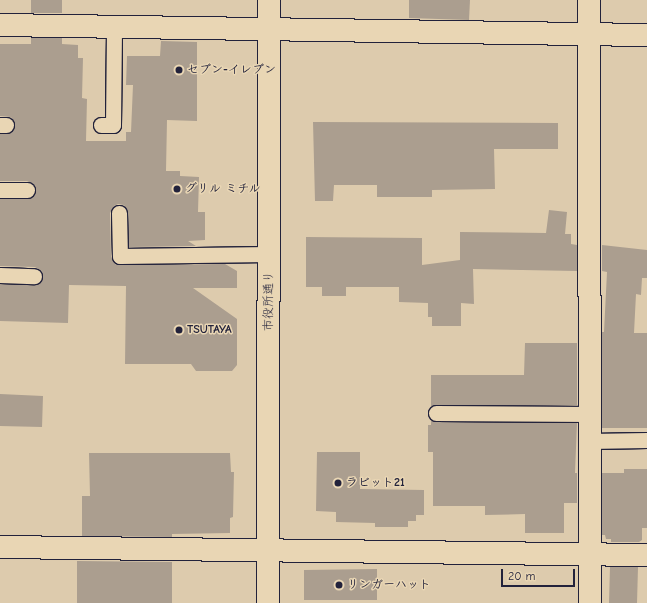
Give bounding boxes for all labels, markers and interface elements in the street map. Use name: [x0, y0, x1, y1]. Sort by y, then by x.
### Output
place label: セブン-イレブン: [187, 63, 276, 77]
marker: セブン-イレブン: [174, 65, 184, 75]
place label: グリル ミチル: [185, 182, 261, 196]
marker: グリル ミチル: [172, 184, 182, 194]
street label: 市役所通り: [262, 271, 276, 331]
place label: TSUTAYA: [187, 323, 232, 337]
marker: TSUTAYA: [174, 325, 184, 335]
place label: ラビット21: [346, 476, 405, 490]
marker: ラビット21: [333, 478, 343, 488]
scale bar: [503, 561, 577, 587]
text: 20 m: [508, 569, 536, 583]
place label: リンガーハット: [347, 578, 431, 592]
marker: リンガーハット: [334, 580, 344, 590]

